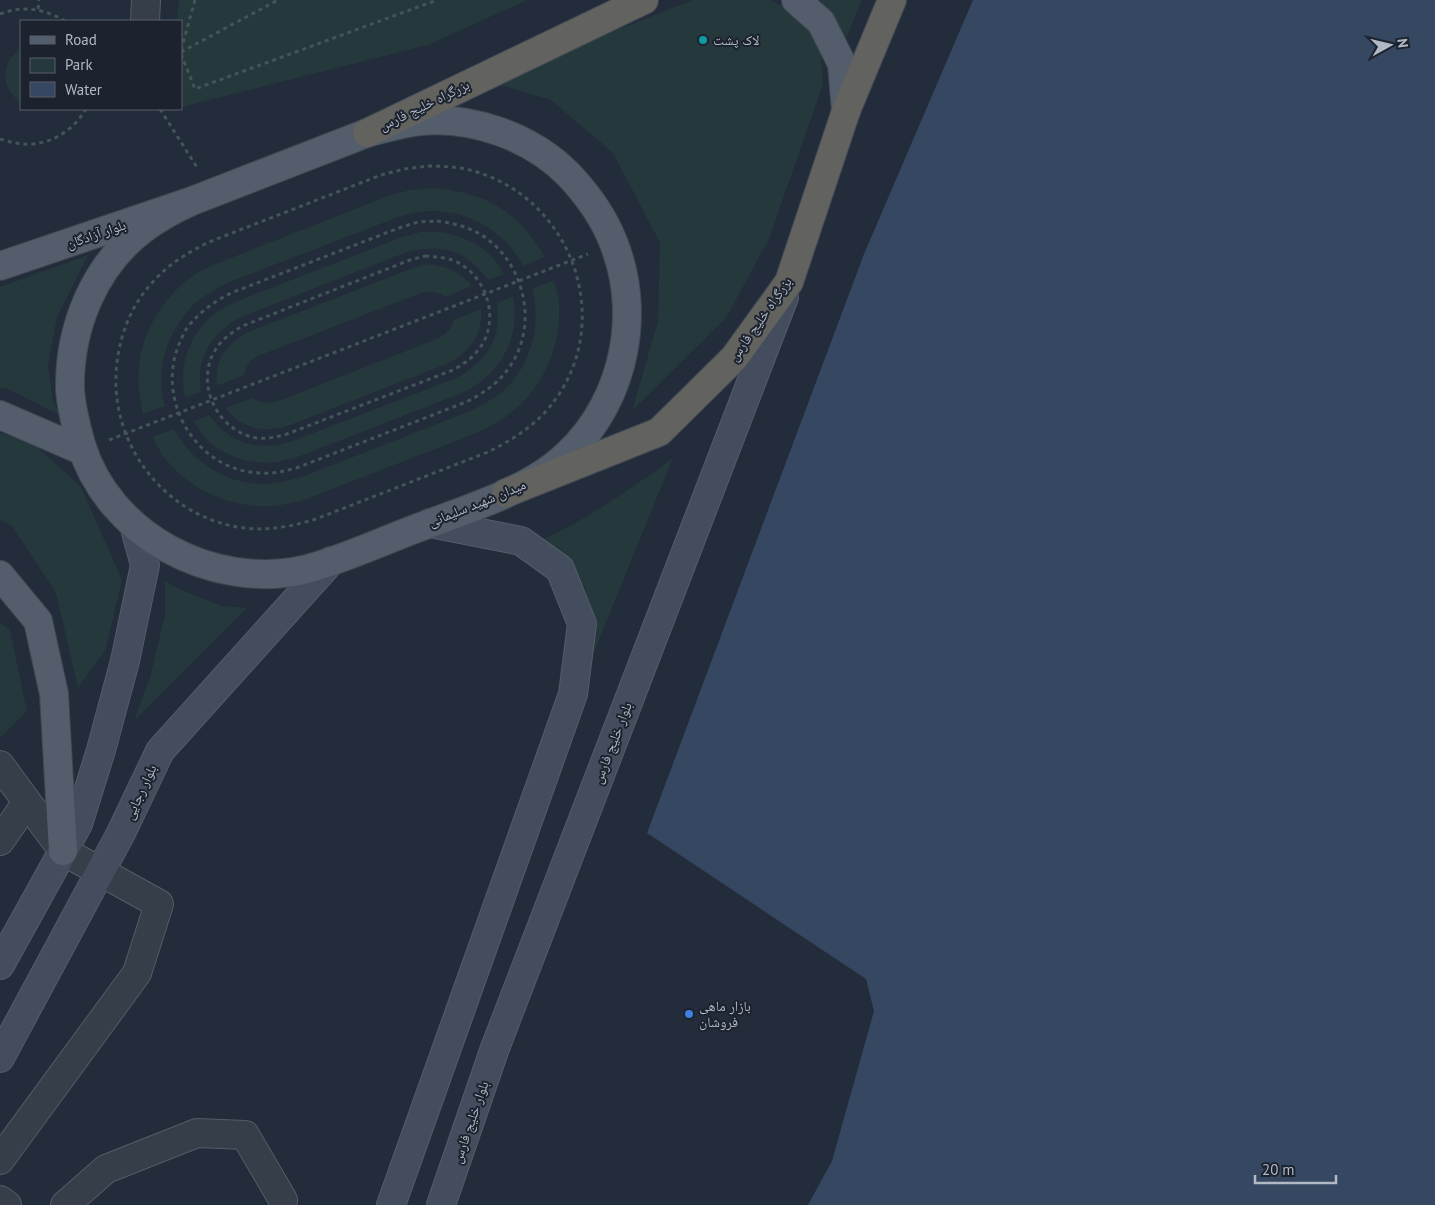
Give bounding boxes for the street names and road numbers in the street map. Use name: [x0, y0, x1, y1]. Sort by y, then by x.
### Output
street label: بزرگراه خلیج فارس: [376, 75, 473, 136]
street label: بلوار آزادگان: [64, 215, 128, 253]
street label: بزرگراه خلیج فارس: [724, 273, 797, 365]
street label: میدان شهید سلیمانی: [426, 475, 528, 531]
street label: بلوار خلیج فارس: [588, 700, 637, 787]
street label: بلوار رجایی: [119, 762, 161, 822]
street label: بلوار خلیج فارس: [448, 1078, 493, 1166]

